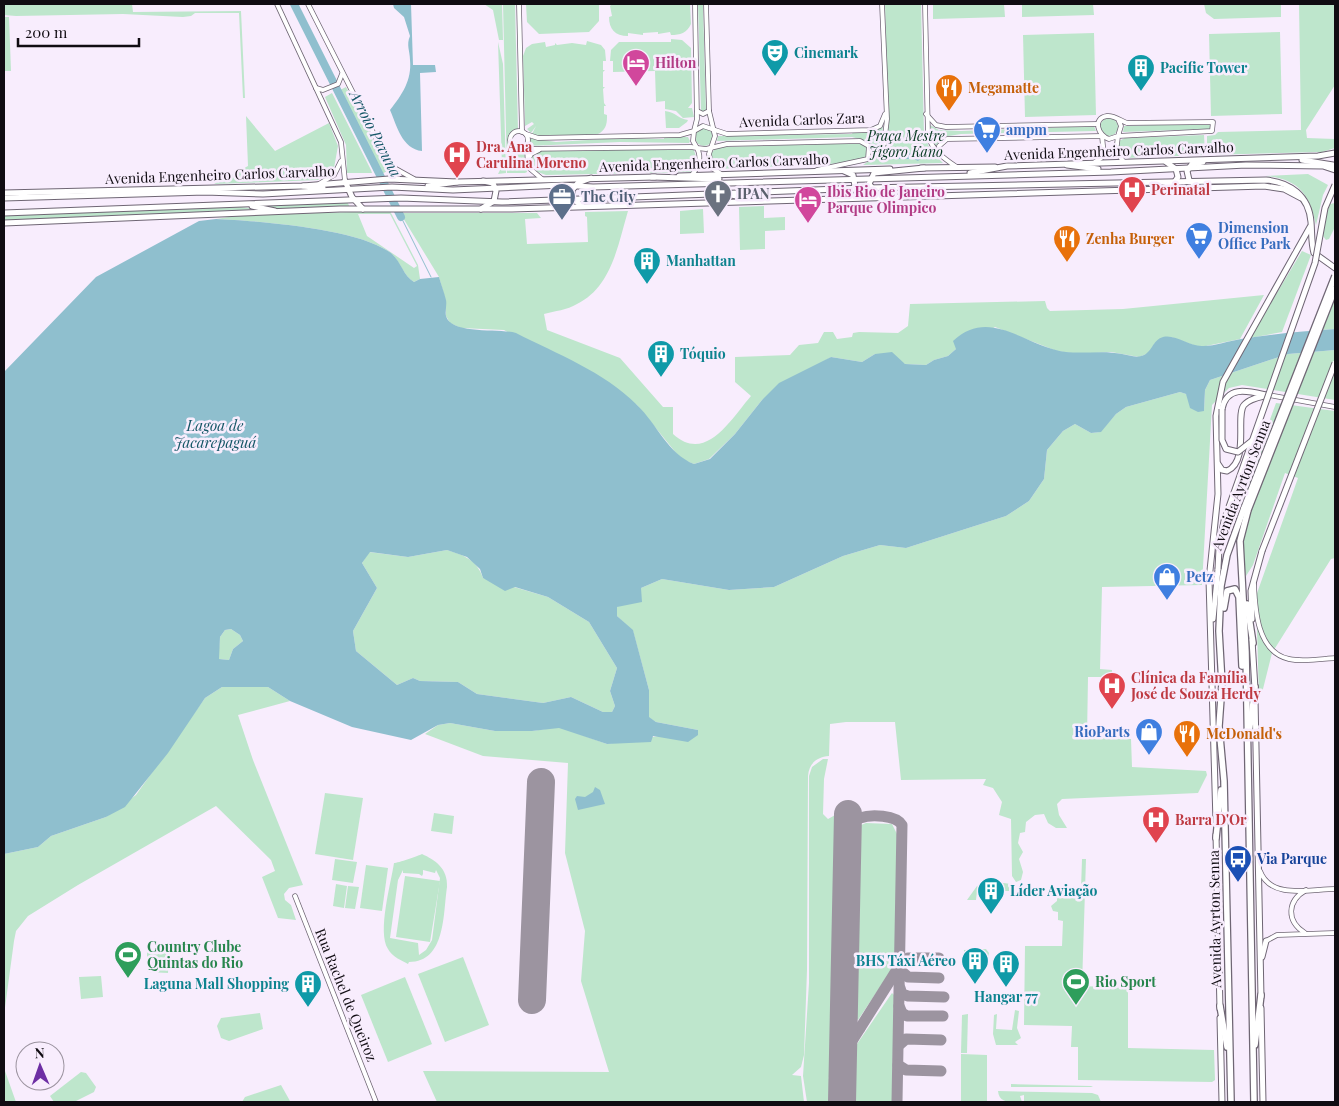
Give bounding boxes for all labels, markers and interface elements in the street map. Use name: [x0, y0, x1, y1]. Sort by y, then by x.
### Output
scale bar: [18, 15, 139, 47]
text: 200 m: [25, 22, 68, 42]
theatre icon: Cinemark: [760, 38, 790, 77]
place label: Cinemark: [794, 43, 859, 62]
hotel icon: Hilton: [621, 48, 651, 87]
place label: Hilton: [655, 53, 697, 72]
building icon: Pacific Tower: [1126, 53, 1156, 92]
place label: Pacific Tower: [1160, 58, 1248, 77]
restaurant icon: Megamatte: [934, 73, 964, 112]
place label: Megamatte: [968, 78, 1039, 97]
water label: Arroio Pavuna: [345, 85, 406, 180]
street label: Avenida Carlos Zara: [738, 108, 865, 131]
supermarket icon: ampm: [972, 115, 1002, 154]
place label: ampm: [1006, 120, 1047, 139]
park label: Praça Mestre Jigoro Kano: [866, 126, 945, 161]
place label: Dra. Ana Carulina Moreno: [476, 137, 586, 172]
street label: Avenida Engenheiro Carlos Carvalho: [1003, 137, 1234, 164]
hospital icon: Dra. Ana Carulina Moreno: [442, 140, 472, 179]
street label: Avenida Engenheiro Carlos Carvalho: [598, 149, 829, 176]
street label: Avenida Engenheiro Carlos Carvalho: [104, 161, 335, 188]
hospital icon: Perinatal: [1117, 175, 1147, 214]
church icon: IPAN: [703, 179, 733, 218]
place label: Perinatal: [1151, 180, 1211, 199]
office icon: The City: [547, 182, 577, 221]
place label: Ibis Rio de Janeiro Parque Olimpico: [827, 182, 945, 217]
place label: IPAN: [737, 184, 770, 203]
hotel icon: Ibis Rio de Janeiro Parque Olimpico: [793, 185, 823, 224]
place label: The City: [581, 187, 636, 206]
place label: Dimension Office Park: [1218, 218, 1291, 253]
supermarket icon: Dimension Office Park: [1184, 221, 1214, 260]
restaurant icon: Zenha Burger: [1052, 224, 1082, 263]
place label: Zenha Burger: [1086, 229, 1175, 248]
building icon: Manhattan: [632, 246, 662, 285]
place label: Manhattan: [666, 251, 736, 270]
building icon: Tóquio: [646, 339, 676, 378]
place label: Tóquio: [680, 344, 726, 363]
water label: Lagoa de Jacarepaguá: [174, 415, 256, 452]
street label: Avenida Ayrton Senna: [1207, 417, 1274, 554]
shop icon: Petz: [1152, 562, 1182, 601]
place label: Petz: [1186, 567, 1214, 586]
place label: Clínica da Família José de Souza Herdy: [1130, 668, 1261, 703]
hospital icon: Clínica da Família José de Souza Herdy: [1097, 671, 1127, 710]
shop icon: RioParts: [1134, 717, 1164, 756]
restaurant icon: McDonald's: [1172, 719, 1202, 758]
place label: RioParts: [1074, 722, 1130, 741]
place label: McDonald's: [1206, 724, 1282, 743]
hospital icon: Barra D'Or: [1141, 805, 1171, 844]
place label: Barra D'Or: [1175, 810, 1247, 829]
bus stop icon: Via Parque: [1223, 844, 1253, 883]
place label: Via Parque: [1256, 849, 1327, 868]
street label: Avenida Ayrton Senna: [1204, 850, 1225, 989]
building icon: Líder Aviação: [976, 876, 1006, 915]
place label: Líder Aviação: [1010, 881, 1098, 900]
street label: Rua Rachel de Queiroz: [311, 925, 382, 1064]
place label: Country Clube Quintas do Rio: [147, 937, 243, 972]
sports icon: Country Clube Quintas do Rio: [113, 940, 143, 979]
building icon: BHS Táxi Aéreo: [960, 946, 990, 985]
building icon: Hangar 77: [991, 949, 1021, 988]
place label: BHS Táxi Aéreo: [856, 951, 956, 970]
sports icon: Rio Sport: [1061, 967, 1091, 1006]
building icon: Laguna Mall Shopping: [293, 969, 323, 1008]
place label: Rio Sport: [1095, 972, 1156, 991]
place label: Laguna Mall Shopping: [144, 974, 289, 993]
place label: Hangar 77: [974, 987, 1039, 1006]
north arrow: [15, 1041, 65, 1091]
text: N: [34, 1043, 45, 1062]

